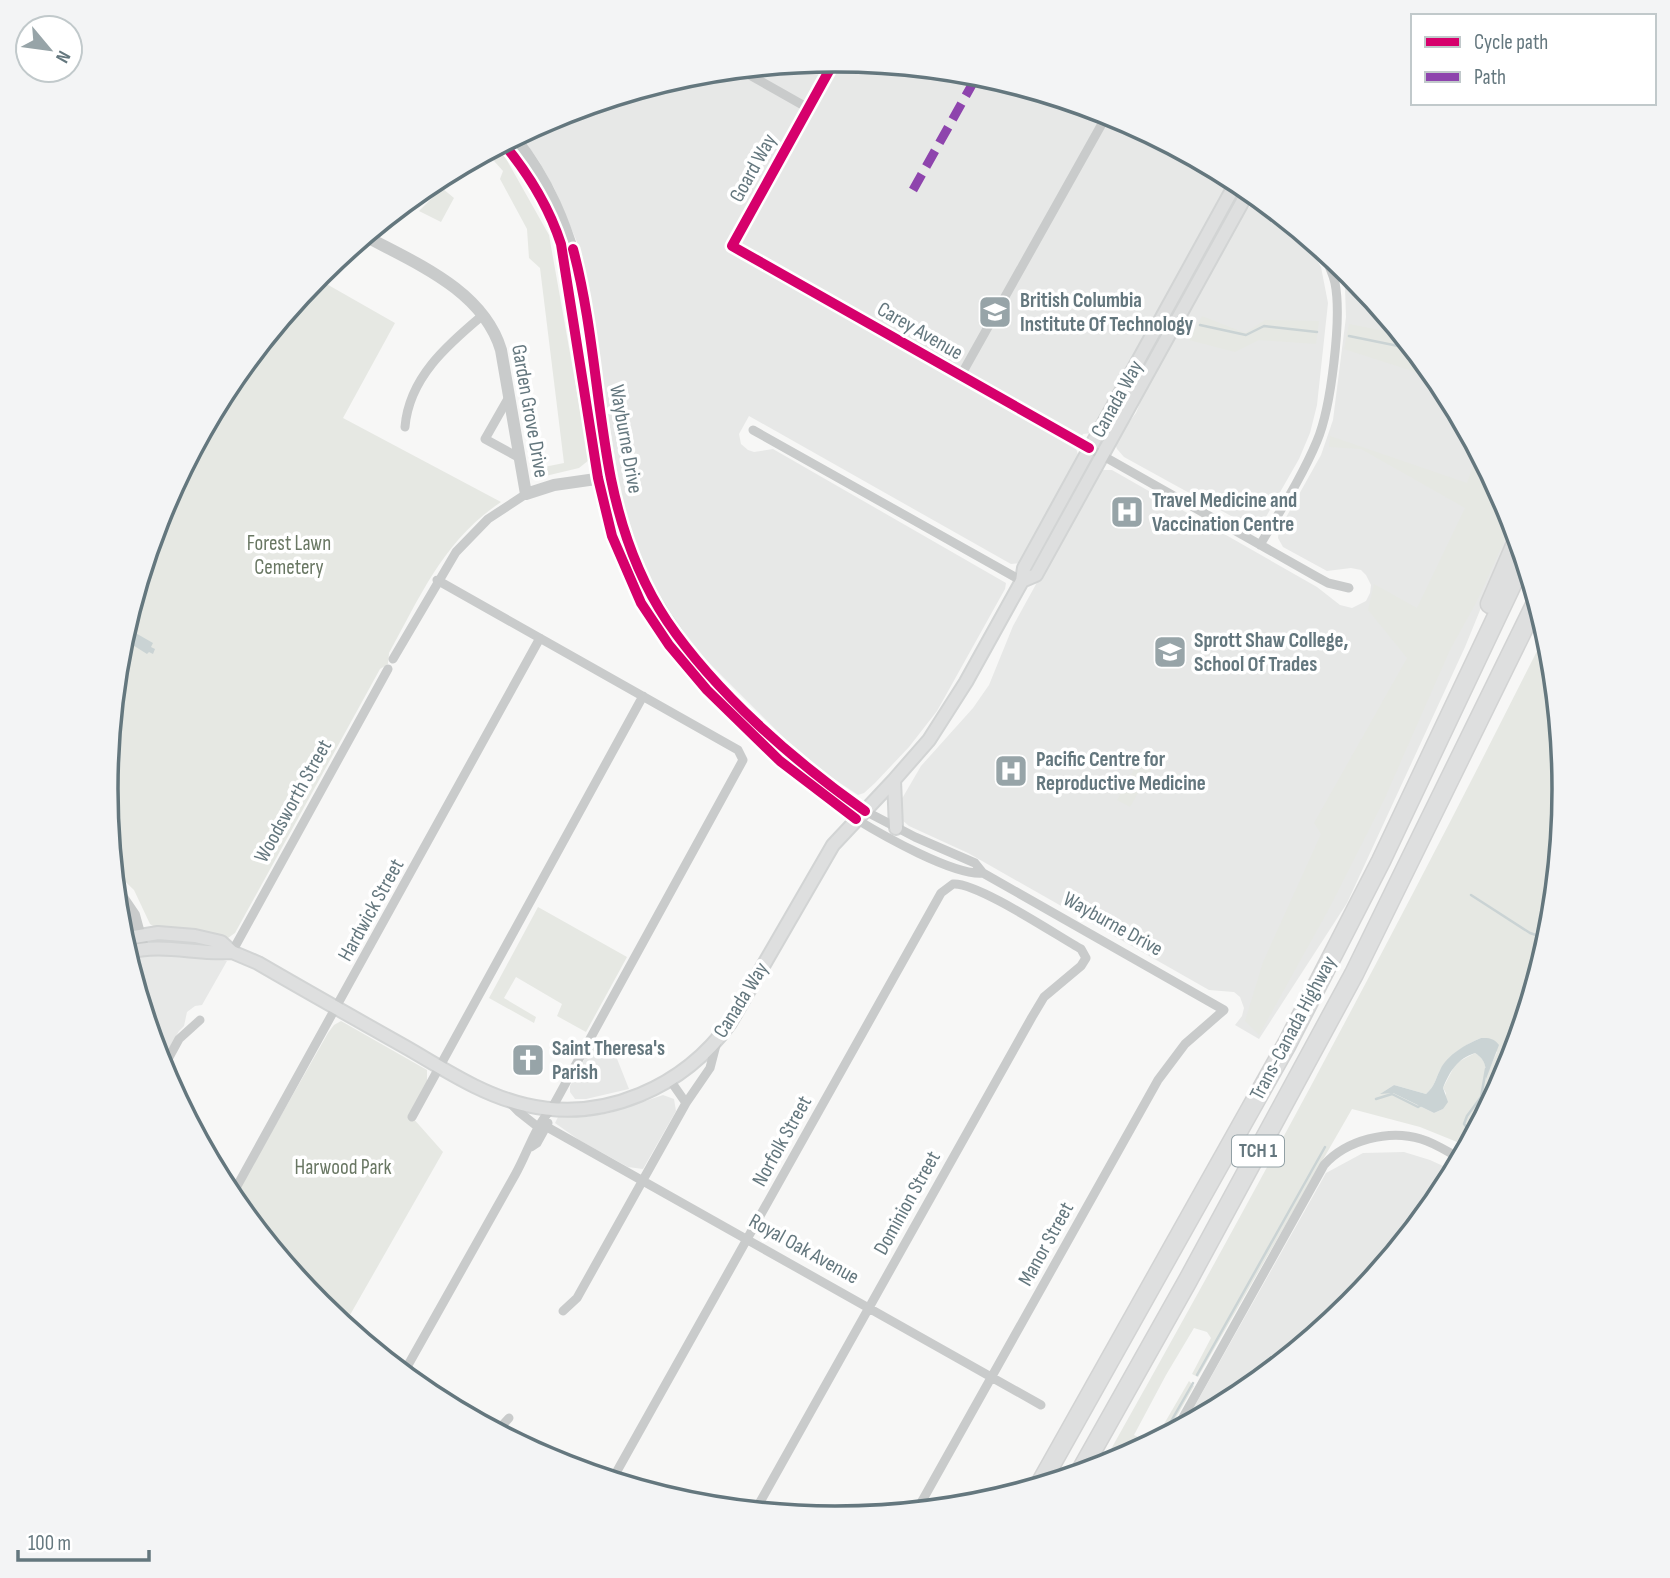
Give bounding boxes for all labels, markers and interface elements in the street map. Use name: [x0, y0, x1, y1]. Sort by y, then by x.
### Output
north arrow: [14, 14, 84, 84]
legend: [1411, 14, 1656, 105]
text: Cycle path: [1474, 30, 1548, 55]
text: N: [50, 46, 75, 67]
text: Path: [1474, 65, 1506, 90]
street label: Goard Way: [724, 129, 782, 207]
place label: British Columbia Institute Of Technology: [1020, 288, 1194, 337]
school or university icon: British Columbia Institute Of Technology: [976, 293, 1014, 331]
street label: Carey Avenue: [873, 296, 967, 366]
street label: Garden Grove Drive: [506, 342, 554, 480]
street label: Canada Way: [1086, 356, 1148, 442]
street label: Wayburne Drive: [604, 383, 648, 495]
place label: Travel Medicine and Vaccination Centre: [1152, 488, 1297, 537]
hospital icon: Travel Medicine and Vaccination Centre: [1108, 493, 1146, 531]
park label: Forest Lawn Cemetery: [247, 531, 331, 580]
place label: Sprott Shaw College, School Of Trades: [1194, 628, 1348, 677]
school or university icon: Sprott Shaw College, School Of Trades: [1151, 633, 1189, 671]
street label: Woodsworth Street: [249, 735, 337, 867]
place label: Pacific Centre for Reproductive Medicine: [1036, 747, 1206, 796]
hospital icon: Pacific Centre for Reproductive Medicine: [992, 752, 1030, 790]
street label: Hardwick Street: [333, 855, 409, 965]
street label: Wayburne Drive: [1059, 886, 1167, 962]
street label: Trans-Canada Highway: [1244, 952, 1342, 1104]
street label: Canada Way: [708, 958, 774, 1042]
place label: Saint Theresa's Parish: [552, 1036, 665, 1085]
church icon: Saint Theresa's Parish: [509, 1041, 547, 1079]
street label: Norfolk Street: [747, 1091, 817, 1191]
road number: TCH 1: [1232, 1135, 1284, 1166]
street label: Dominion Street: [868, 1147, 946, 1259]
park label: Harwood Park: [294, 1155, 392, 1180]
street label: Manor Street: [1013, 1198, 1079, 1290]
street label: Royal Oak Avenue: [745, 1208, 863, 1290]
scale bar: [18, 1518, 149, 1562]
text: 100 m: [28, 1531, 71, 1556]

